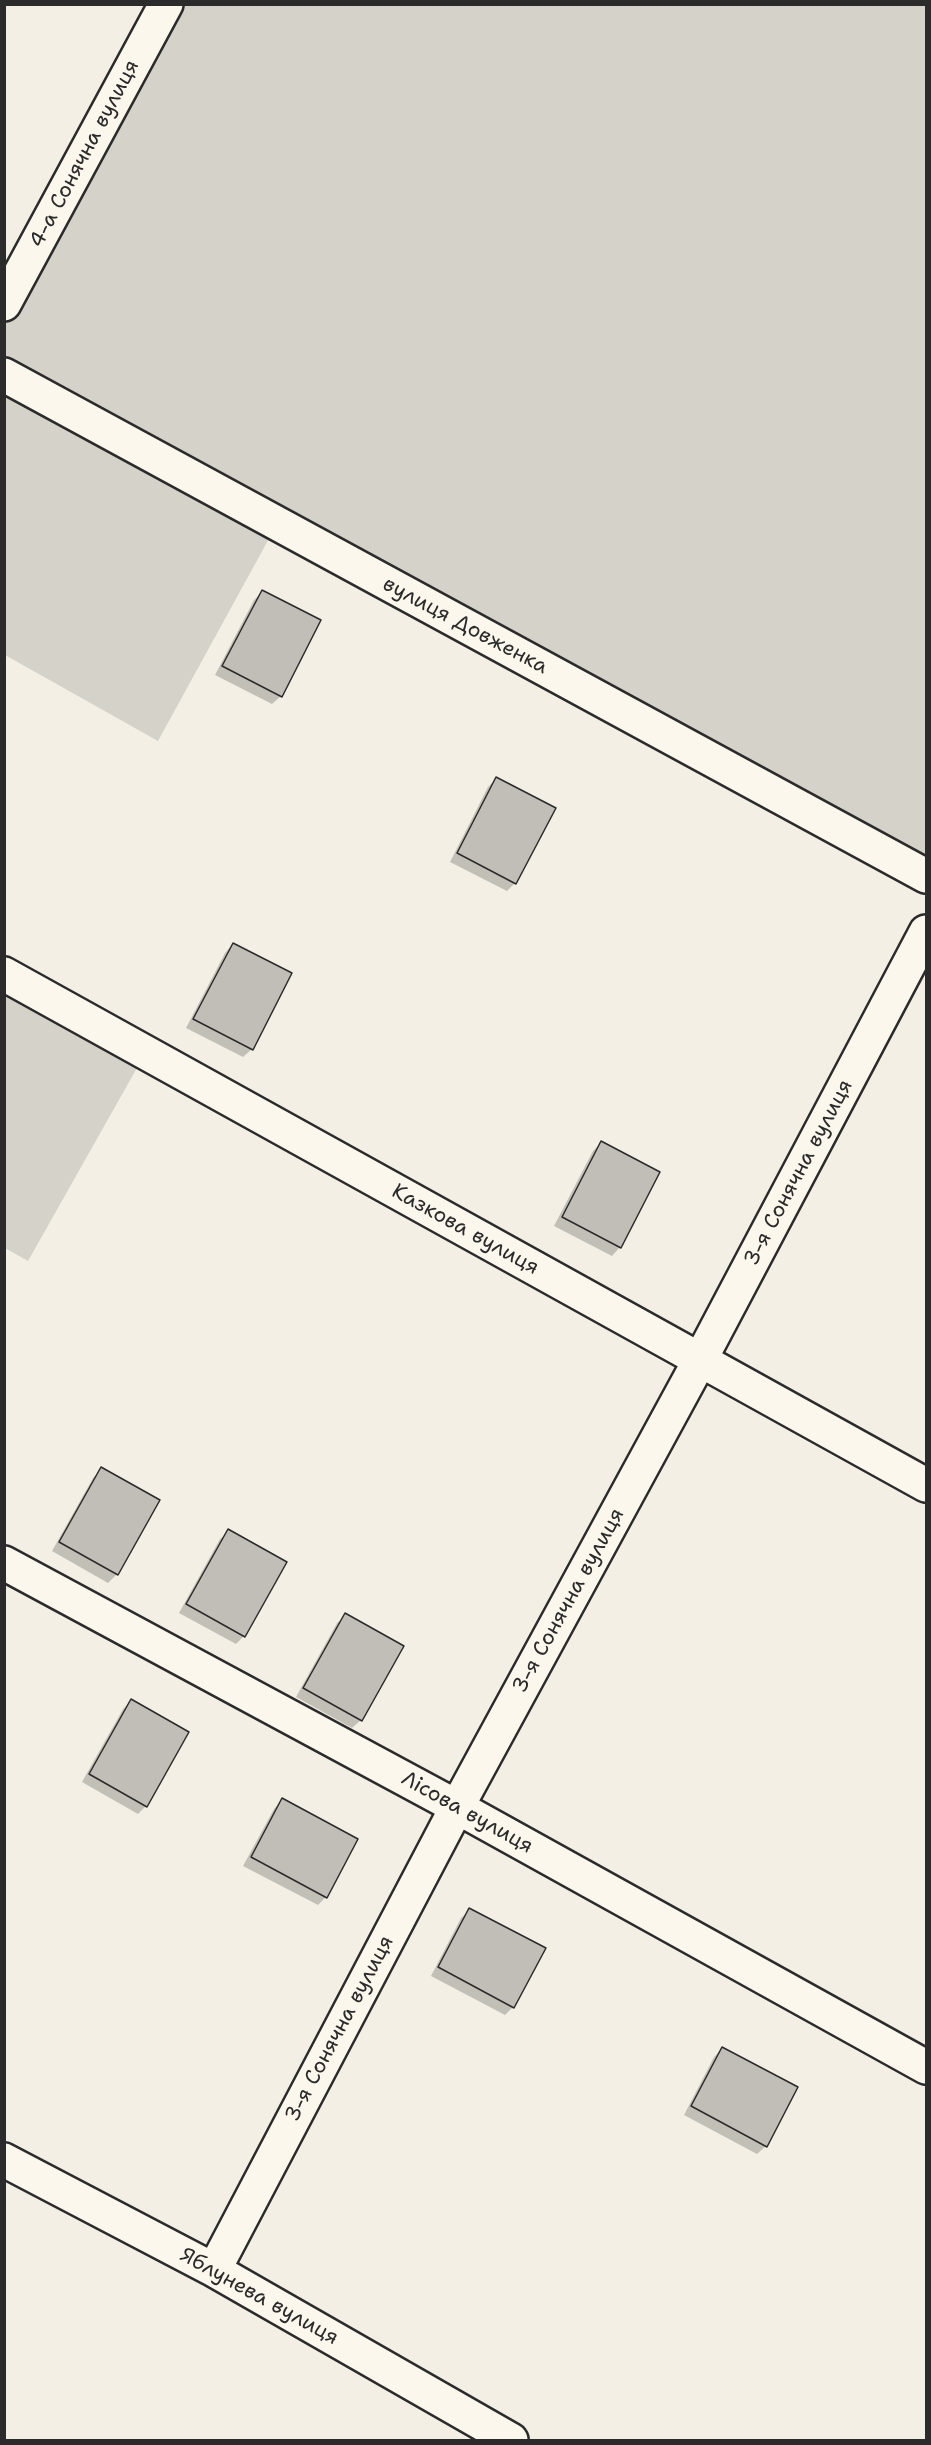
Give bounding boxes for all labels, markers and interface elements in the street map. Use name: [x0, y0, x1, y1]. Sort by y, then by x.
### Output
street label: 4-а Сонячна вулиця: [25, 56, 145, 252]
street label: вулиця Довженка: [378, 572, 552, 680]
street label: 3-я Сонячна вулиця: [739, 1076, 859, 1270]
street label: Казкова вулиця: [387, 1179, 543, 1281]
street label: 3-я Сонячна вулиця: [508, 1504, 630, 1698]
street label: Лісова вулиця: [397, 1766, 537, 1860]
street label: 3-я Сонячна вулиця: [280, 1932, 400, 2126]
street label: Яблунева вулиця: [175, 2243, 343, 2351]

